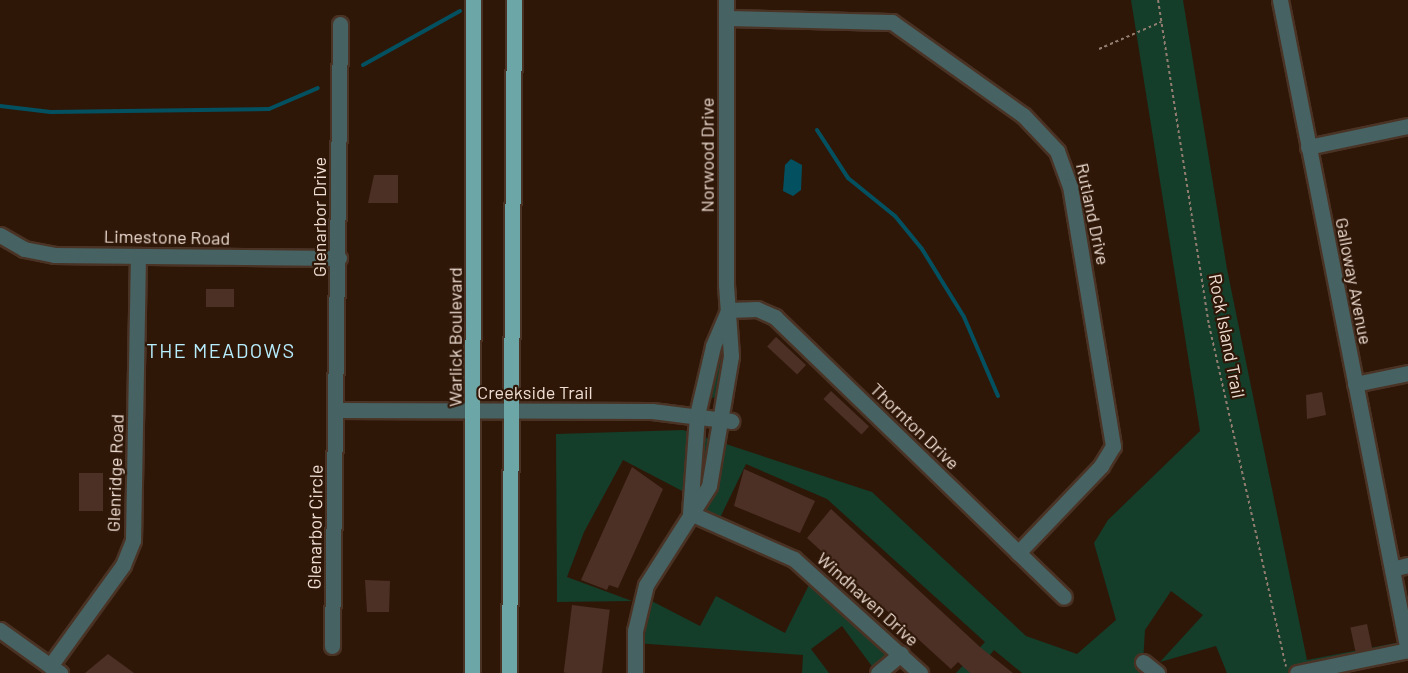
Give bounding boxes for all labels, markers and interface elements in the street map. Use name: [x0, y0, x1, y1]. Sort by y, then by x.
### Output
street label: Norwood Drive: [696, 98, 718, 212]
street label: Glenarbor Drive: [308, 157, 330, 277]
street label: Rutland Drive: [1072, 161, 1114, 267]
street label: Galloway Avenue: [1331, 216, 1377, 346]
street label: Limestone Road: [104, 225, 230, 249]
street label: Warlick Boulevard: [444, 267, 466, 407]
street label: Rock Island Trail: [1204, 272, 1250, 400]
district label: THE MEADOWS: [146, 338, 296, 362]
street label: Thornton Drive: [866, 378, 964, 474]
street label: Creekside Trail: [477, 381, 593, 403]
street label: Glenridge Road: [102, 414, 128, 532]
street label: Glenarbor Circle: [303, 464, 327, 590]
street label: Windhaven Drive: [813, 548, 923, 650]

